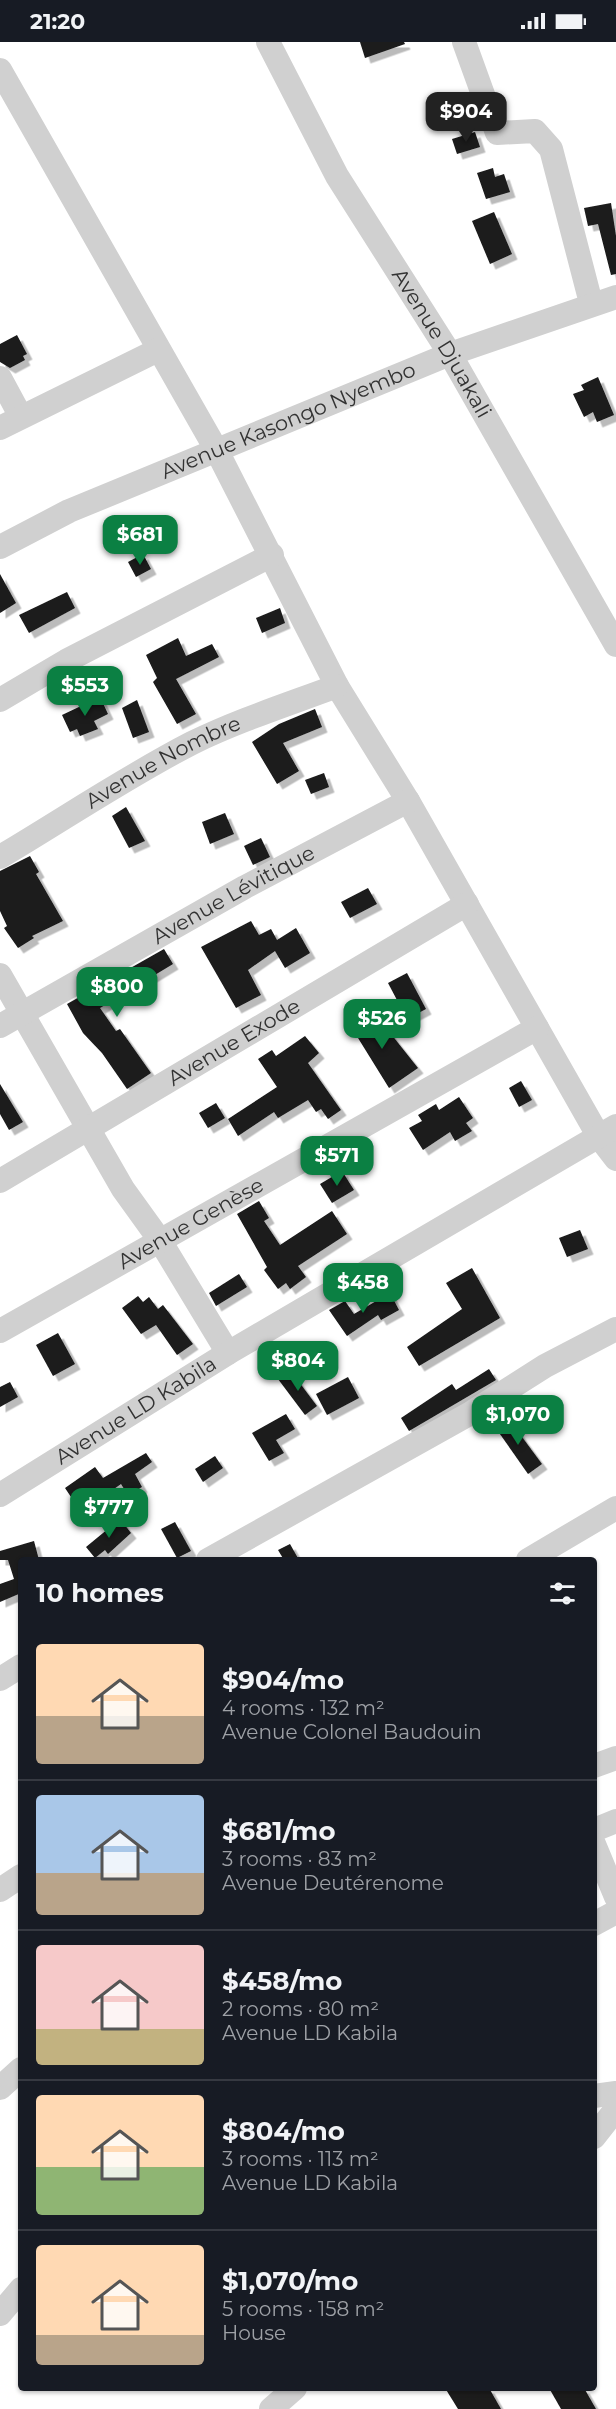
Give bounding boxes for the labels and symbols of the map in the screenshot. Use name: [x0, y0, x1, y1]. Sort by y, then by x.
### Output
pin: $904: [430, 92, 502, 143]
street label: Avenue Djuakali: [387, 264, 497, 422]
street label: Avenue Kasongo Nyembo: [157, 357, 419, 484]
pin: $681: [104, 515, 176, 566]
pin: $553: [49, 666, 121, 717]
street label: Avenue Nombre: [81, 710, 244, 813]
street label: Avenue Lévitique: [148, 840, 319, 949]
pin: $800: [81, 967, 153, 1018]
street label: Avenue Exode: [163, 993, 304, 1091]
pin: $526: [346, 999, 418, 1050]
pin: $571: [301, 1136, 373, 1187]
street label: Avenue Genèse: [113, 1172, 268, 1274]
pin: $458: [327, 1263, 399, 1314]
pin: $804: [262, 1341, 334, 1392]
street label: Avenue LD Kabila: [50, 1350, 221, 1470]
pin: $1,070: [469, 1395, 567, 1446]
pin: $777: [73, 1488, 145, 1539]

